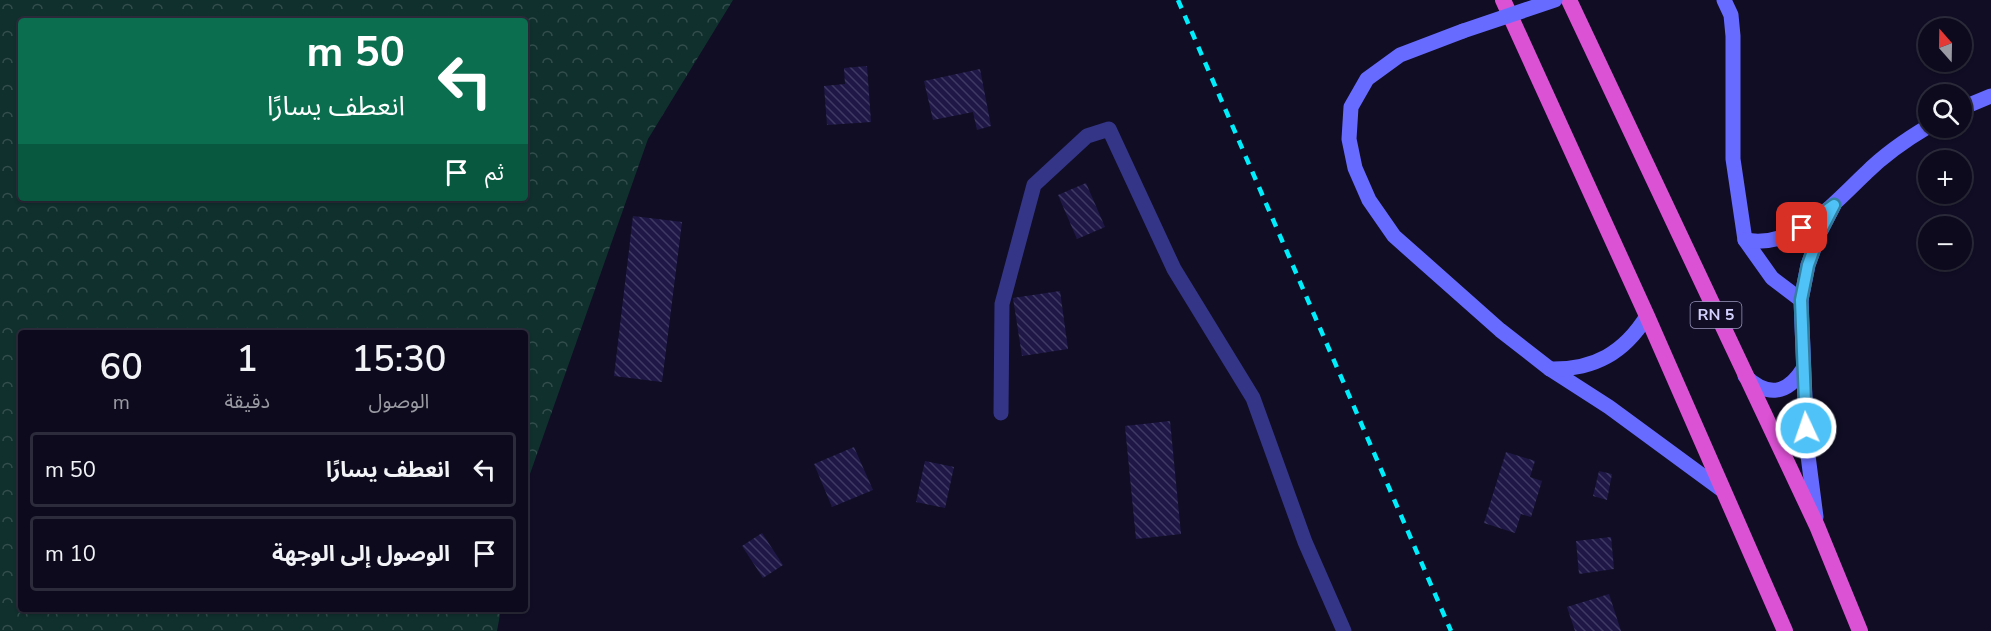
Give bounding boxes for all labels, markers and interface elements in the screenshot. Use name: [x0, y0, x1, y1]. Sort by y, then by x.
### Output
north arrow: [1918, 18, 1972, 72]
map controls: [1918, 18, 1972, 270]
text: 50 m: [306, 24, 405, 81]
icon: left: [426, 42, 504, 120]
button: search: [1918, 84, 1972, 138]
text: انعطف يسارًا: [267, 88, 405, 125]
button: +: [1918, 150, 1972, 204]
icon: arrive: [440, 156, 473, 189]
text: ثم: [485, 158, 504, 188]
pin: [1776, 202, 1827, 253]
icon: arrive: [1785, 211, 1818, 244]
button: −: [1918, 216, 1972, 270]
road number: RN 5: [1690, 302, 1742, 328]
text: 1: [236, 335, 258, 384]
text: 15:30: [352, 335, 446, 384]
text: 60: [100, 343, 143, 392]
text: دقيقة: [224, 388, 270, 415]
text: الوصول: [369, 388, 429, 415]
text: m: [113, 389, 130, 416]
position arrow: [1774, 396, 1838, 460]
icon: left: [468, 453, 501, 486]
text: 50 m: [45, 455, 96, 485]
text: انعطف يسارًا: [326, 455, 450, 485]
icon: arrive: [468, 537, 501, 570]
text: 10 m: [45, 539, 96, 569]
text: الوصول إلى الوجهة: [272, 539, 450, 569]

